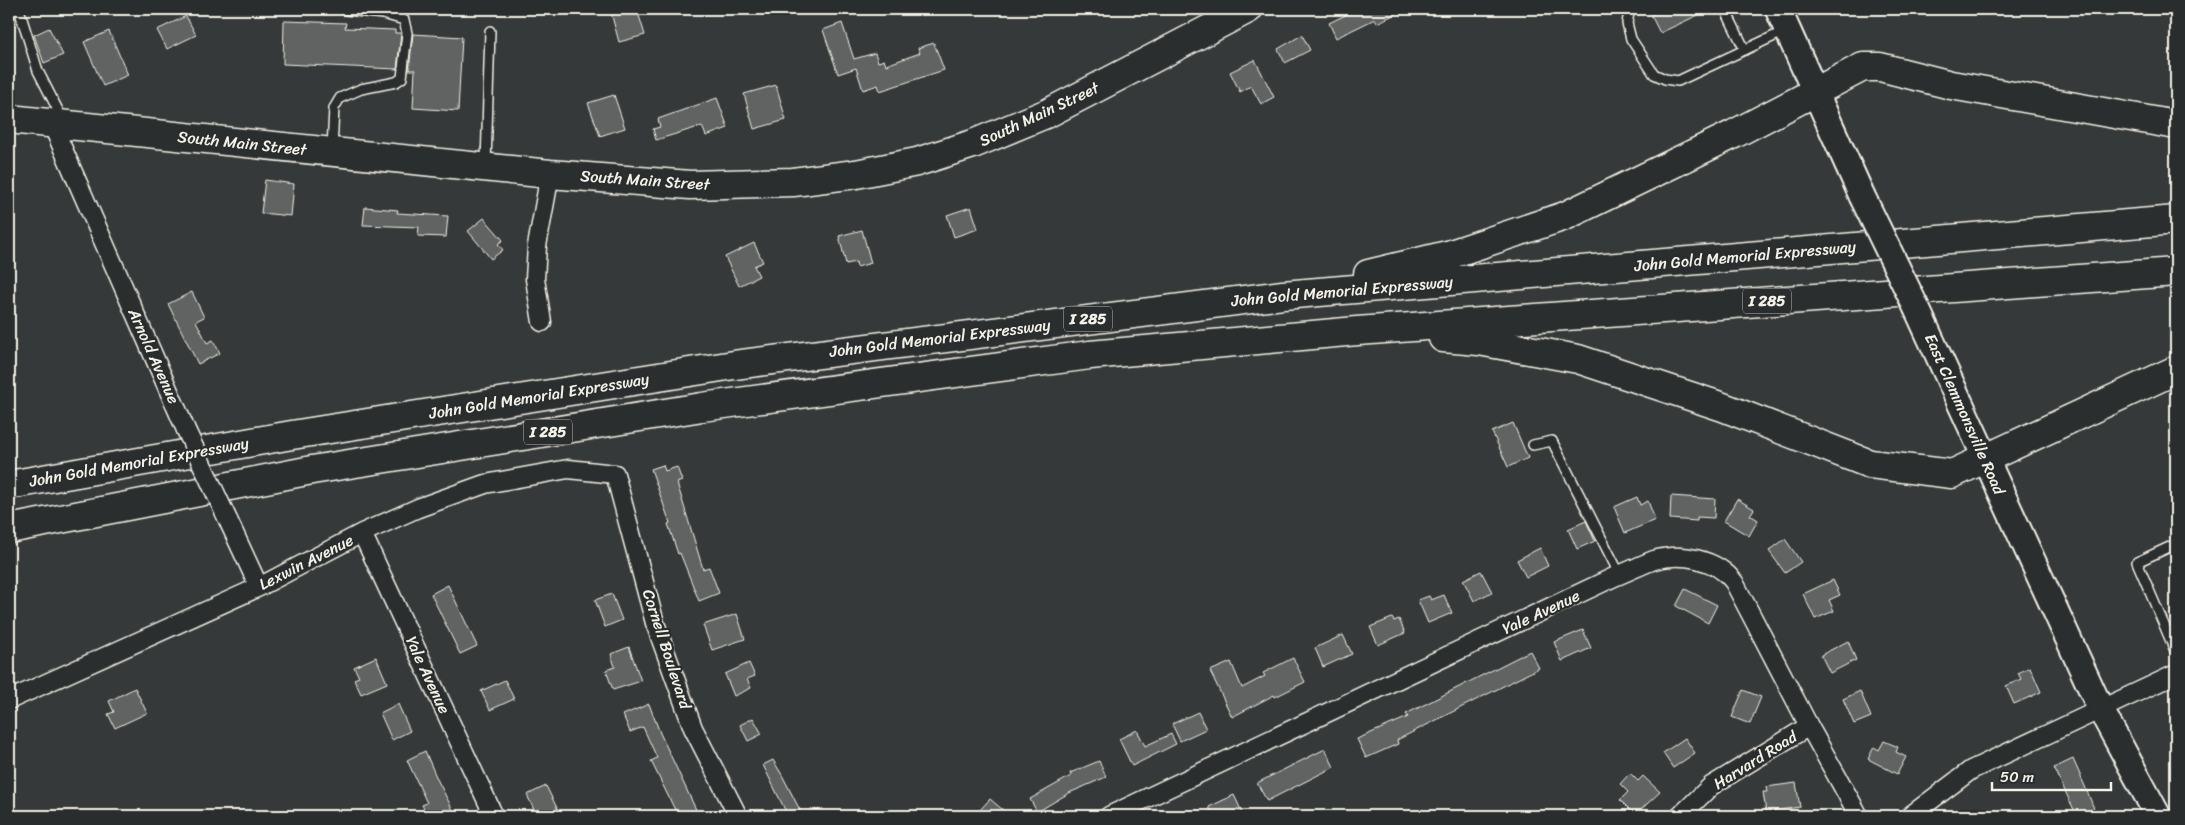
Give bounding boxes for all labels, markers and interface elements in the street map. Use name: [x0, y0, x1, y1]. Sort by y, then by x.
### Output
street label: South Main Street: [974, 73, 1104, 155]
street label: South Main Street: [176, 122, 309, 164]
street label: South Main Street: [579, 161, 711, 199]
street label: John Gold Memorial Expressway: [1632, 232, 1858, 280]
street label: John Gold Memorial Expressway: [1229, 267, 1455, 315]
road number: I 285: [1743, 288, 1791, 314]
street label: Arnold Avenue: [119, 302, 188, 409]
road number: I 285: [1064, 306, 1112, 332]
street label: John Gold Memorial Expressway: [827, 310, 1053, 366]
street label: East Clemmonsville Road: [1916, 329, 2014, 501]
street label: John Gold Memorial Expressway: [426, 364, 652, 428]
road number: I 285: [524, 420, 572, 444]
street label: John Gold Memorial Expressway: [26, 428, 252, 496]
street label: Lexwin Avenue: [253, 526, 359, 598]
street label: Yale Avenue: [1497, 581, 1585, 643]
street label: Cornell Boulevard: [634, 585, 701, 714]
street label: Yale Avenue: [397, 631, 459, 719]
street label: Harvard Road: [1707, 722, 1804, 797]
scale bar: [1992, 760, 2111, 792]
text: 50 m: [2000, 764, 2035, 790]

